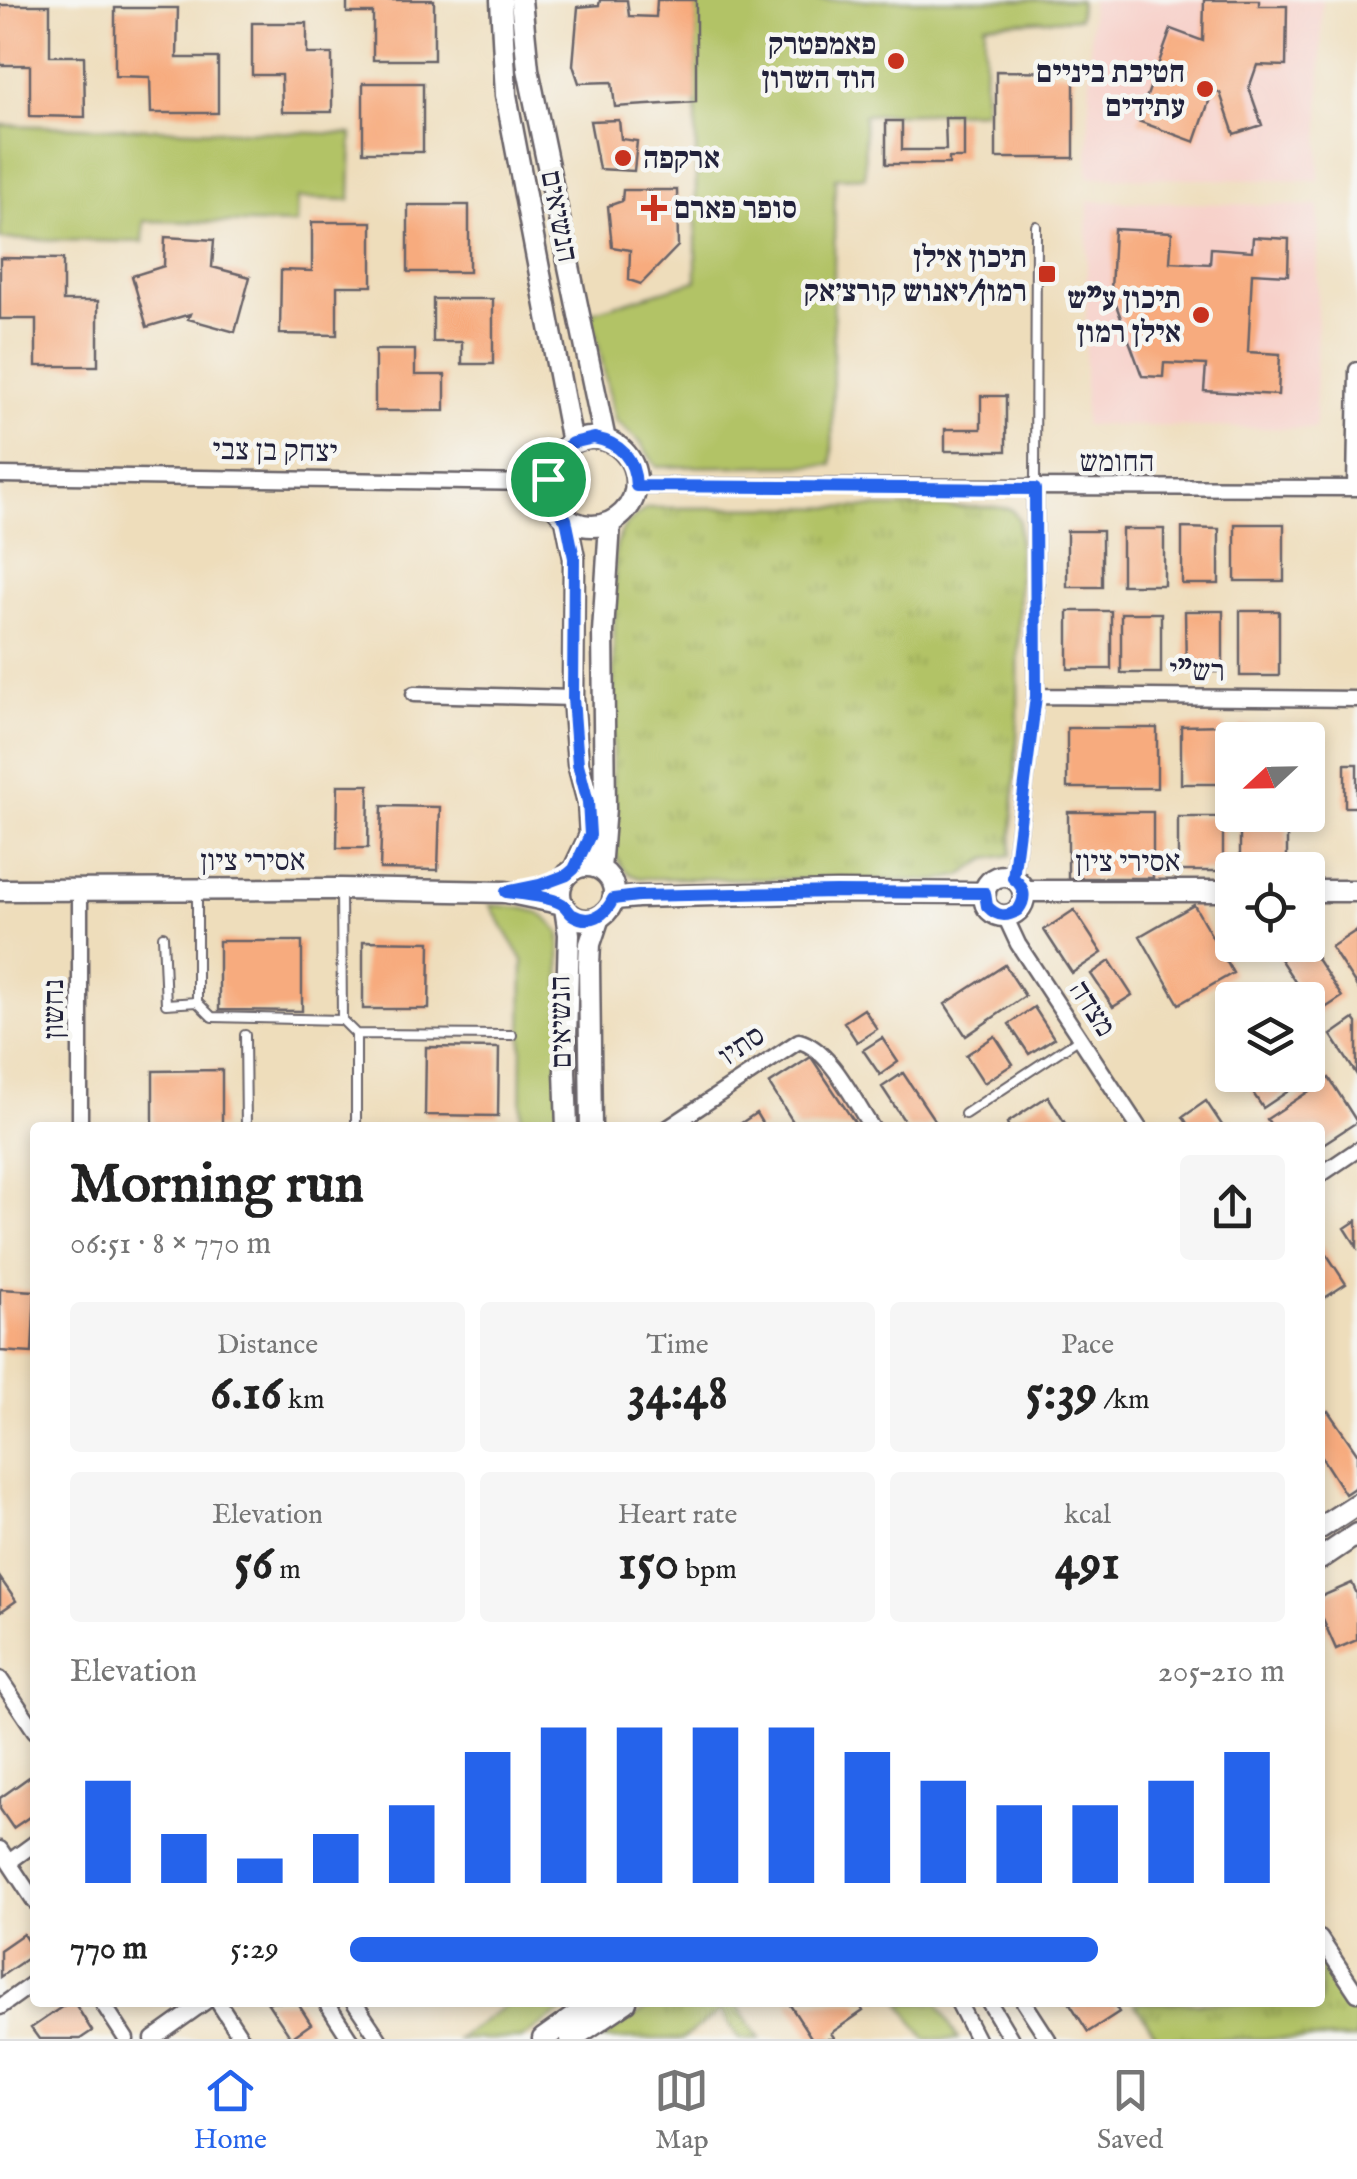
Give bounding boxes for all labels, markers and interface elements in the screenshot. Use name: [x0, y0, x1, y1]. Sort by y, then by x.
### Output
place label: פאמפטרק הוד השרון: [762, 27, 876, 99]
marker: פאמפטרק הוד השרון: [885, 50, 907, 72]
place label: חטיבת ביניים עתידים: [1036, 55, 1185, 127]
marker: חטיבת ביניים עתידים: [1194, 78, 1216, 100]
place label: ארקפה: [643, 141, 720, 179]
marker: ארקפה: [612, 147, 634, 169]
street label: הנשיאים: [531, 167, 586, 266]
place label: סופר פארם: [674, 191, 797, 229]
marker: סופר פארם: [643, 197, 665, 219]
place label: תיכון אילן רמון/יאנוש קורצ׳אק: [804, 240, 1027, 312]
marker: תיכון אילן רמון/יאנוש קורצ׳אק: [1036, 263, 1058, 285]
place label: תיכון ע"ש אילן רמון: [1067, 281, 1181, 353]
marker: תיכון ע"ש אילן רמון: [1190, 304, 1212, 326]
street label: יצחק בן צבי: [212, 432, 338, 472]
pin: [506, 437, 591, 522]
street label: החומש: [1080, 444, 1155, 482]
icon: arrive: [521, 452, 576, 507]
street label: רש"י: [1169, 653, 1225, 691]
north arrow: [1215, 722, 1325, 832]
map controls: [1215, 722, 1325, 1092]
street label: אסירי ציון: [200, 843, 306, 881]
street label: אסירי ציון: [1075, 844, 1181, 882]
button: locate: [1215, 852, 1325, 962]
street label: מצדה: [1059, 974, 1123, 1044]
street label: הנשיאים: [542, 975, 582, 1069]
street label: נחשון: [36, 979, 74, 1039]
button: layers: [1215, 982, 1325, 1092]
street label: סתיו: [712, 1017, 773, 1076]
text: Morning run: [70, 1151, 364, 1221]
button: share: [1180, 1155, 1285, 1260]
text: 06:51 · 8 × 770 m: [70, 1224, 271, 1265]
text: Distance: [217, 1328, 318, 1363]
text: Time: [646, 1328, 709, 1363]
text: Pace: [1061, 1328, 1114, 1363]
text: 6.16: [210, 1363, 282, 1426]
text: 34:48: [627, 1363, 728, 1426]
text: 5:39: [1025, 1363, 1097, 1426]
text: km: [282, 1383, 325, 1418]
text: /km: [1097, 1383, 1150, 1418]
text: Elevation: [212, 1498, 323, 1533]
text: Heart rate: [618, 1498, 737, 1533]
text: kcal: [1064, 1498, 1111, 1533]
text: 56: [234, 1533, 273, 1596]
text: 150: [618, 1533, 679, 1596]
text: 491: [1055, 1533, 1120, 1596]
text: m: [273, 1553, 301, 1588]
text: bpm: [679, 1553, 737, 1588]
text: Elevation: [70, 1652, 197, 1693]
text: 205–210 m: [1158, 1652, 1285, 1693]
text: 770 m: [70, 1929, 147, 1970]
text: 5:29: [230, 1929, 279, 1970]
tab: Home: [194, 2063, 267, 2158]
tab: Map: [654, 2063, 709, 2158]
tab: Saved: [1097, 2063, 1163, 2158]

